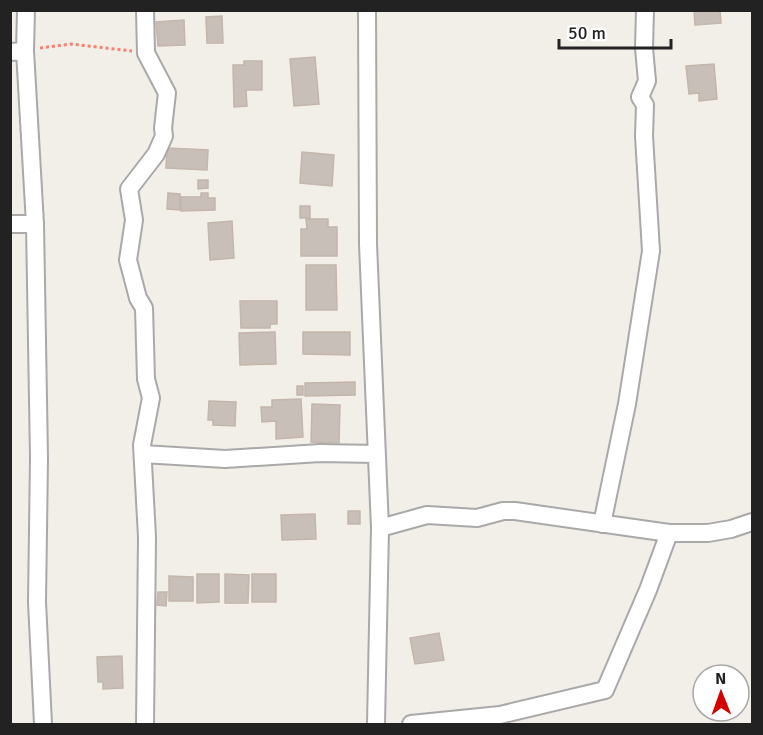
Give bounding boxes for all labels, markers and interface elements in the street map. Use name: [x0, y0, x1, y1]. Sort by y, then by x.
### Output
scale bar: [559, 12, 672, 50]
text: 50 m: [568, 22, 606, 44]
north arrow: [691, 663, 751, 723]
text: N: [715, 669, 726, 689]

